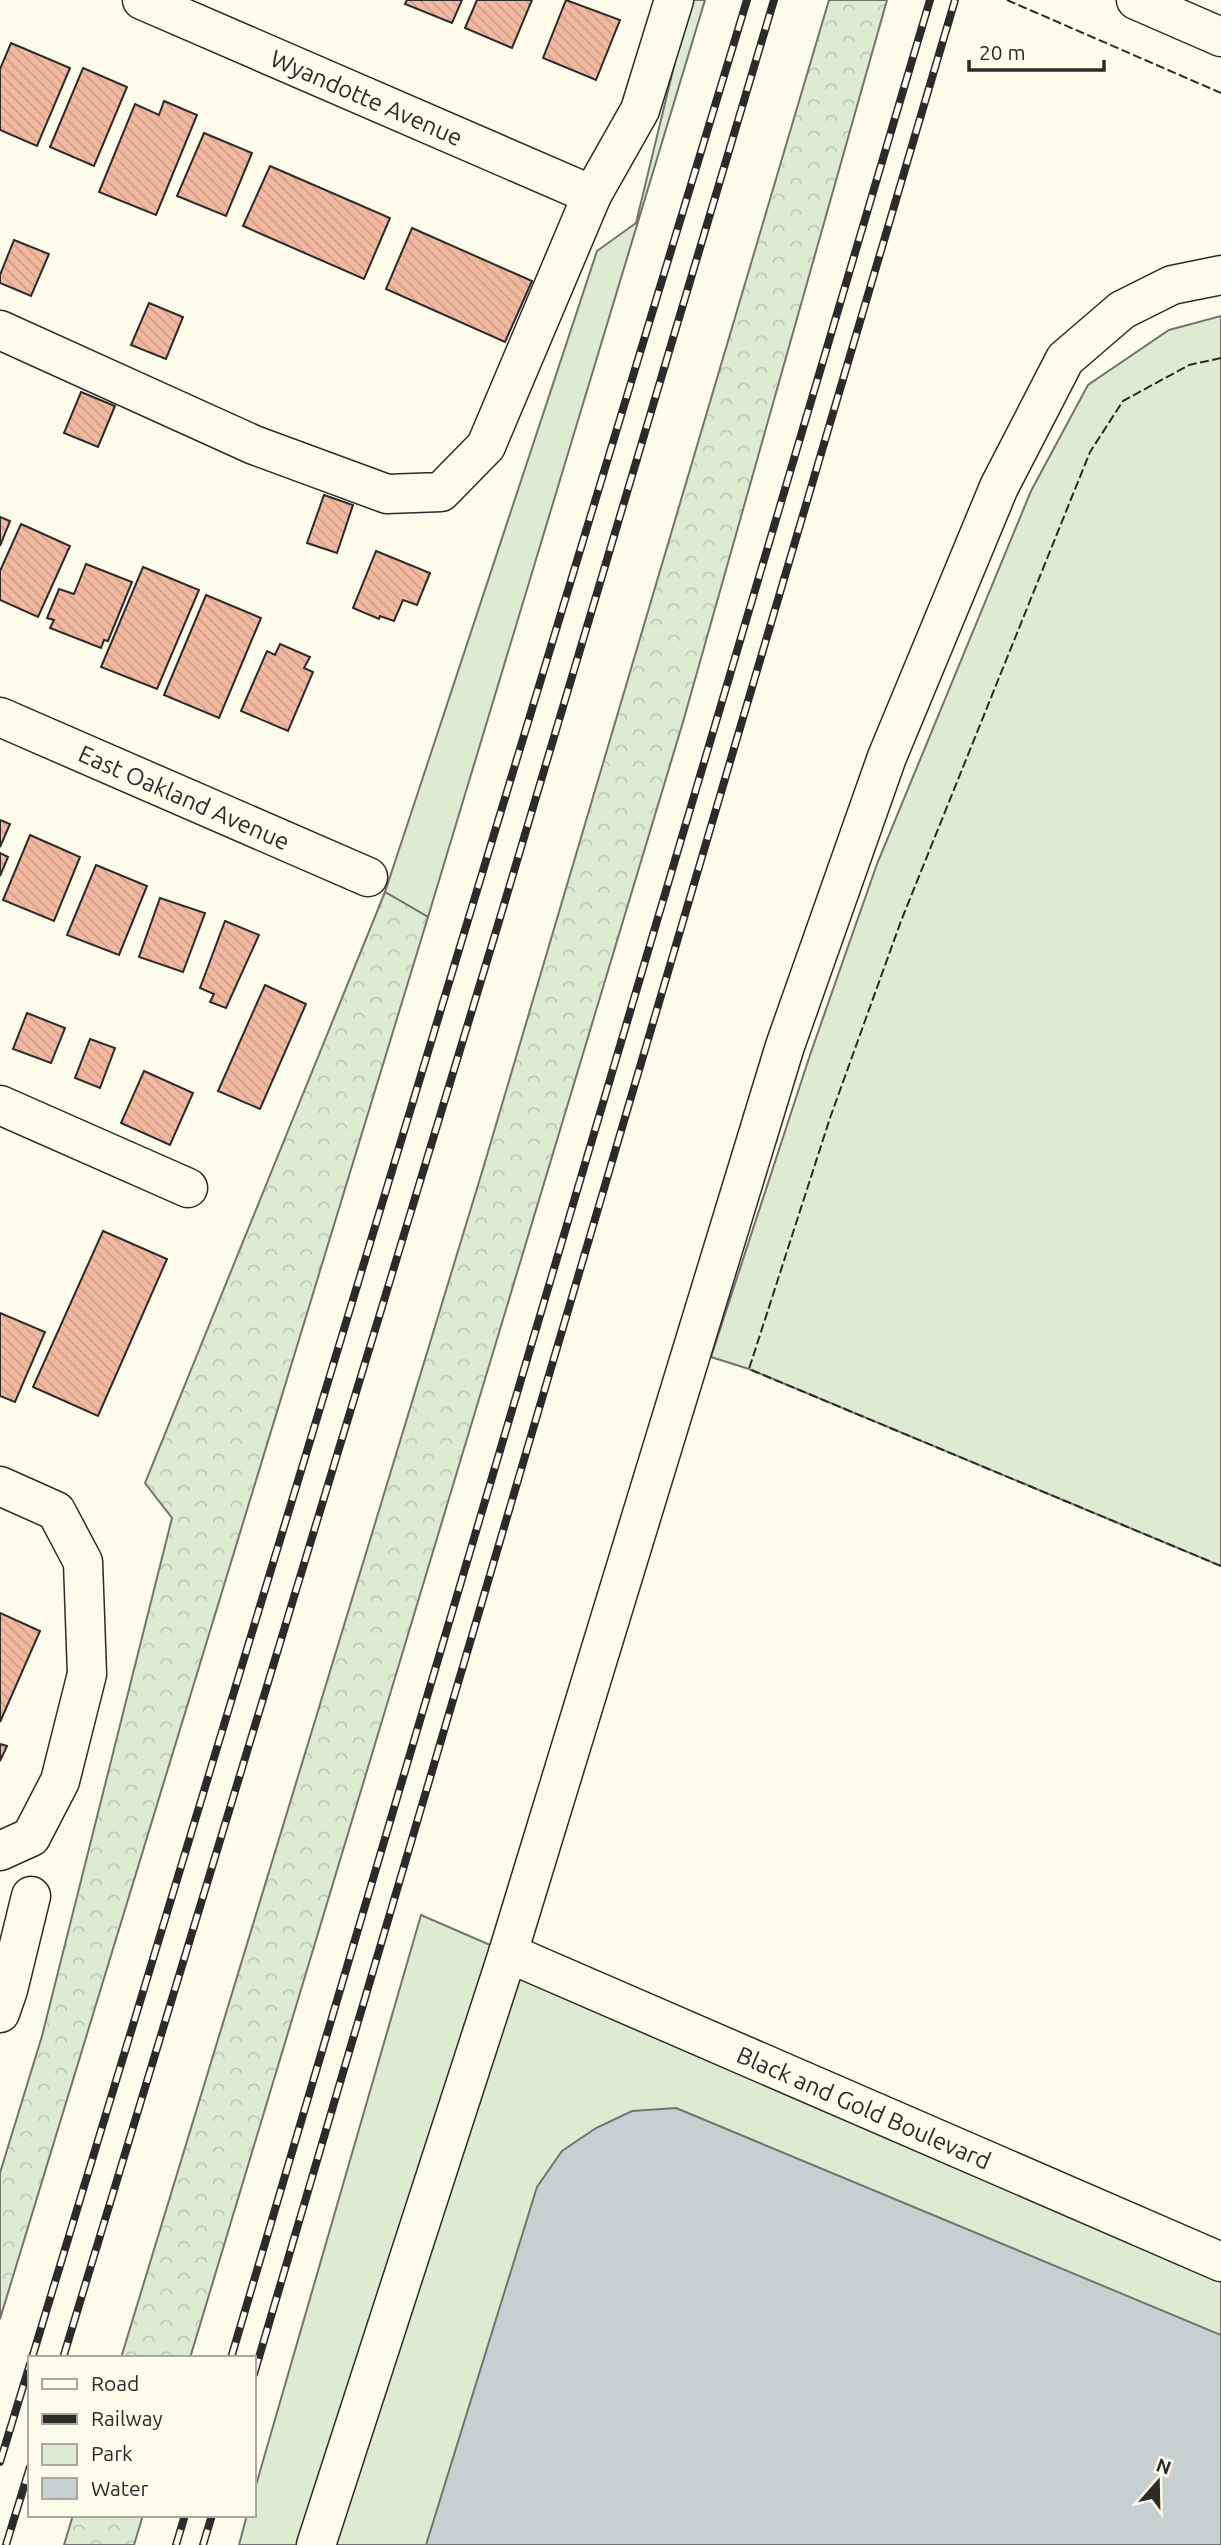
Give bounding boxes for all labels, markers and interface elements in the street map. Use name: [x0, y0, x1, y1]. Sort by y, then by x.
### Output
scale bar: [969, 28, 1104, 72]
text: 20 m: [979, 40, 1026, 64]
street label: Wyandotte Avenue: [267, 44, 467, 151]
street label: East Oakland Avenue: [75, 739, 294, 855]
street label: Black and Gold Boulevard: [733, 2040, 995, 2174]
legend: [28, 2356, 256, 2517]
text: Road: [91, 2371, 139, 2395]
text: Railway: [91, 2406, 163, 2430]
text: Park: [91, 2441, 133, 2465]
north arrow: [1123, 2447, 1193, 2517]
text: N: [1153, 2453, 1174, 2479]
text: Water: [91, 2476, 149, 2500]

